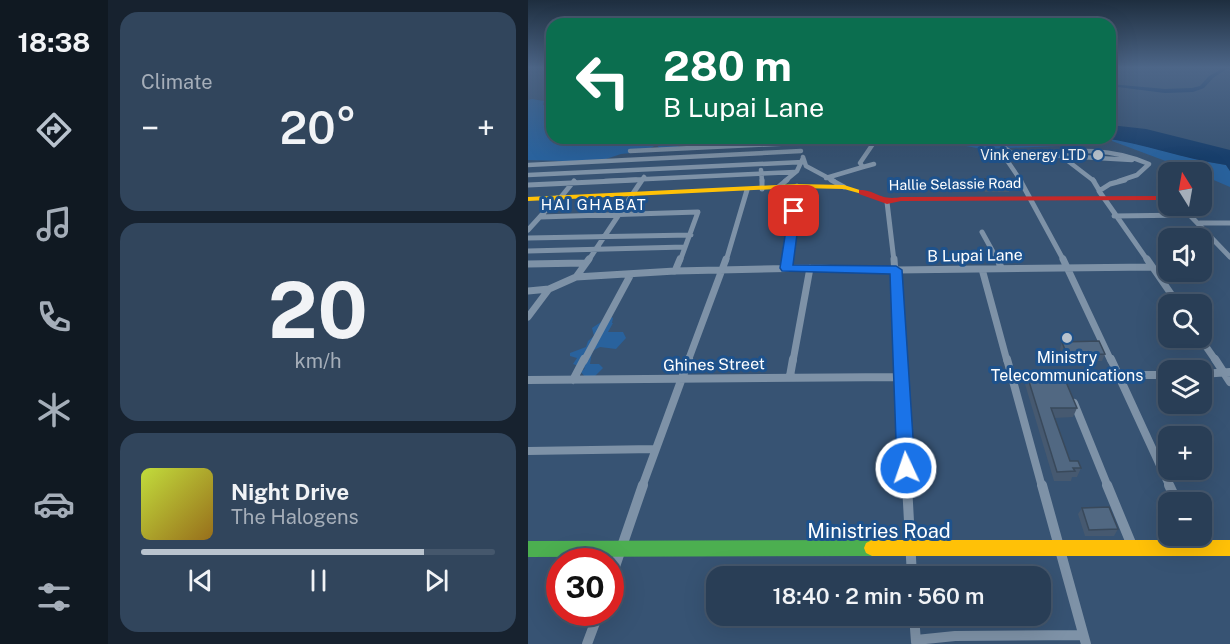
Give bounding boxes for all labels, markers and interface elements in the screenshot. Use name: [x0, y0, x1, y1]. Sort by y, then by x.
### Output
text: 18:38: [18, 26, 90, 58]
text: 280 m: [663, 41, 792, 90]
icon: left: [564, 42, 642, 120]
text: Climate: [141, 70, 213, 94]
text: B Lupai Lane: [663, 91, 824, 123]
text: 20°: [279, 101, 357, 154]
icon: directions: [33, 109, 75, 151]
text: −: [141, 109, 159, 147]
text: +: [477, 109, 495, 147]
place label: Vink energy LTD: [980, 147, 1086, 163]
marker: Vink energy LTD: [1091, 148, 1105, 162]
north arrow: [1158, 162, 1212, 216]
map controls: [1158, 162, 1212, 546]
street label: Hallie Selassie Road: [889, 175, 1021, 193]
pin: [768, 185, 819, 236]
icon: arrive: [777, 194, 810, 227]
district label: HAI GHABAT: [541, 196, 647, 213]
icon: music: [33, 203, 75, 245]
button: sound: [1158, 228, 1212, 282]
street label: B Lupai Lane: [927, 245, 1023, 266]
text: 20: [268, 264, 368, 356]
button: search: [1158, 294, 1212, 348]
icon: phone: [33, 296, 75, 338]
marker: Ministry Telecommunications: [1060, 331, 1074, 345]
place label: Ministry Telecommunications: [991, 348, 1143, 385]
text: km/h: [294, 349, 342, 373]
street label: Ghines Street: [663, 354, 765, 375]
button: layers: [1158, 360, 1212, 414]
icon: climate: [33, 389, 75, 431]
button: +: [1158, 426, 1212, 480]
position arrow: [874, 436, 938, 500]
text: Night Drive: [231, 479, 349, 505]
icon: car: [33, 483, 75, 525]
button: −: [1158, 492, 1212, 546]
text: The Halogens: [231, 505, 359, 529]
street label: Ministries Road: [807, 519, 951, 543]
speed limit sign: 30: [546, 548, 624, 626]
icon: previous: [184, 564, 217, 597]
icon: pause: [302, 564, 335, 597]
icon: next: [420, 564, 453, 597]
icon: filters: [33, 576, 75, 618]
text: 18:40 · 2 min · 560 m: [773, 583, 984, 609]

